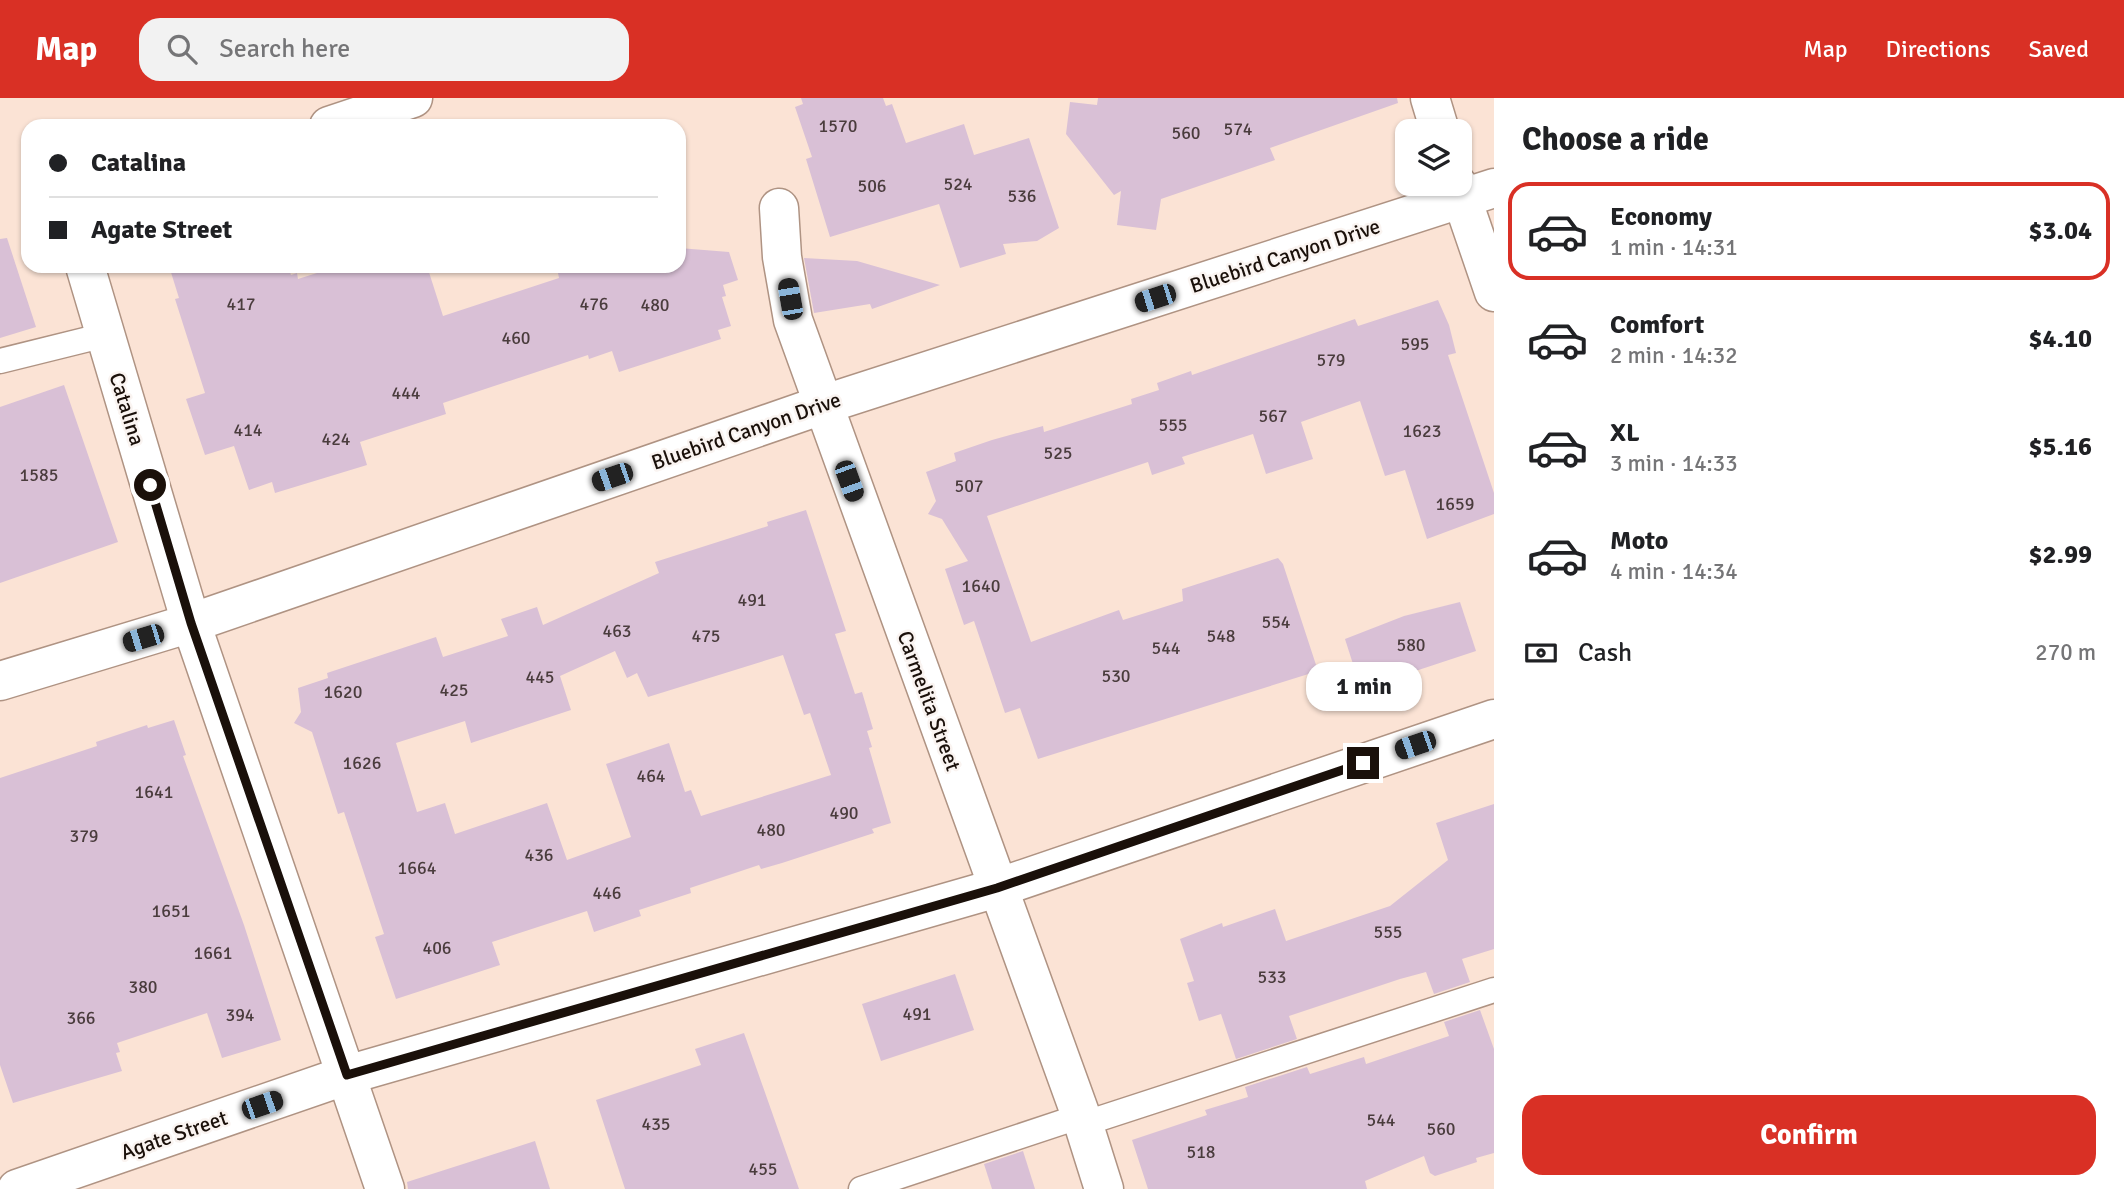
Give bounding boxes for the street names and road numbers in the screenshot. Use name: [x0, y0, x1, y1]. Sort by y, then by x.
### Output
street label: Bluebird Canyon Drive: [1187, 213, 1383, 299]
street label: Catalina: [104, 369, 150, 449]
street label: Bluebird Canyon Drive: [648, 386, 844, 476]
street label: Carmelita Street: [892, 627, 966, 775]
street label: Agate Street: [117, 1105, 231, 1165]

